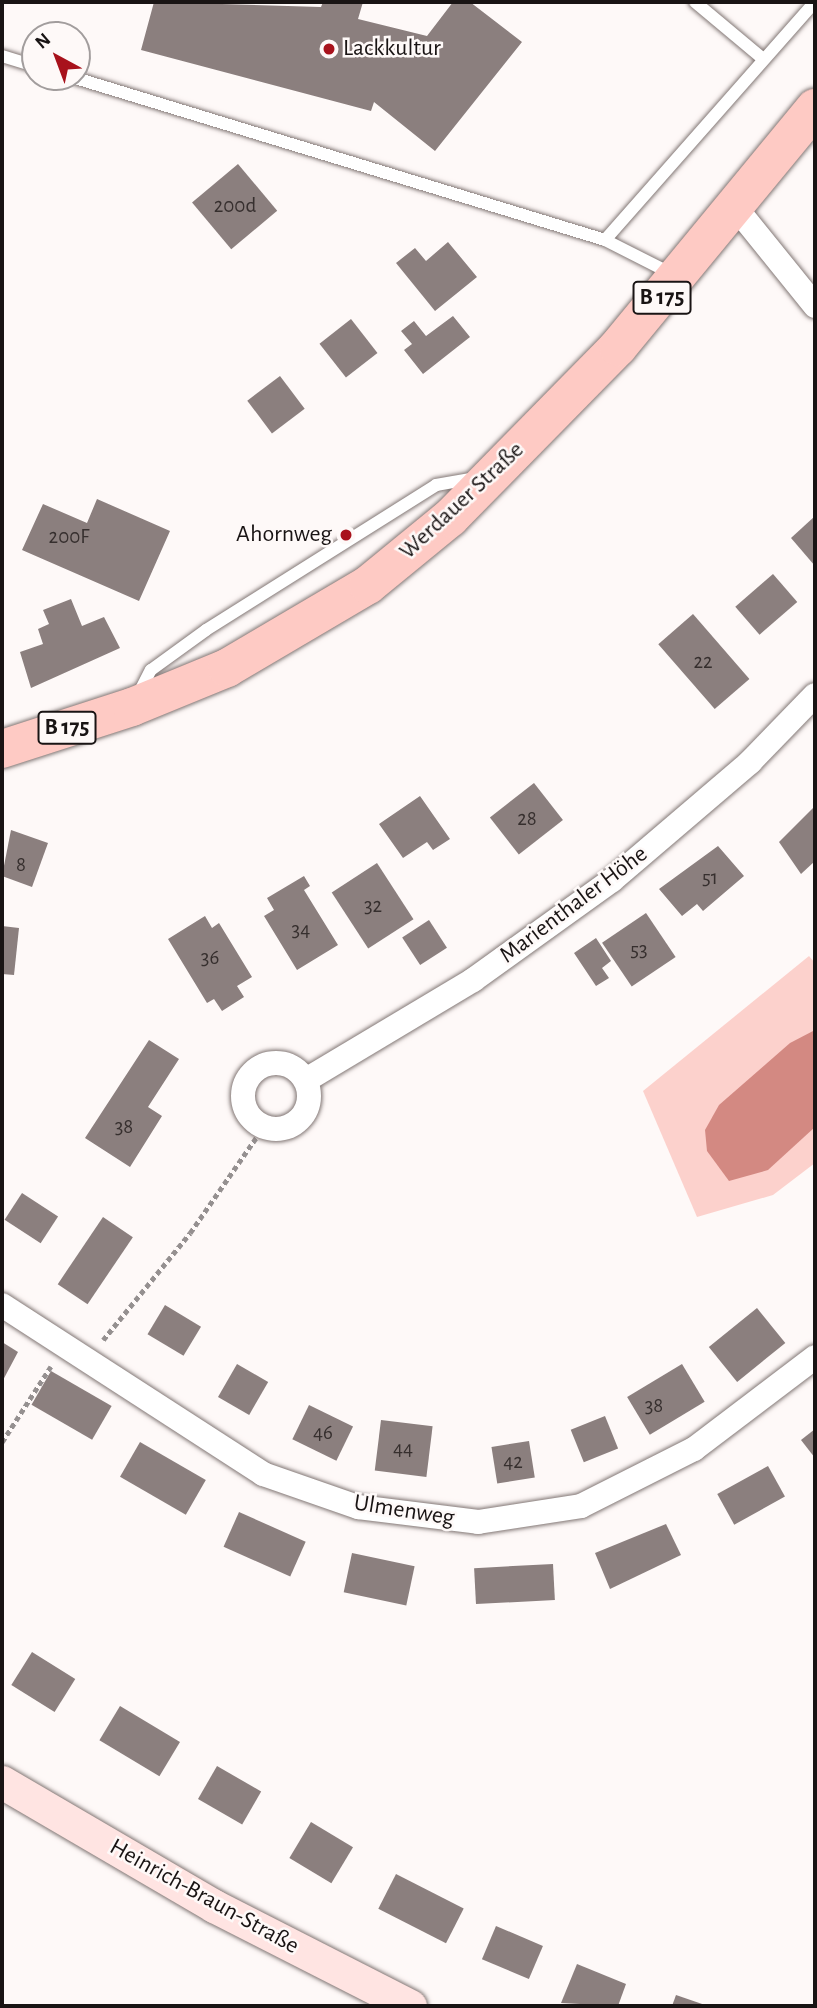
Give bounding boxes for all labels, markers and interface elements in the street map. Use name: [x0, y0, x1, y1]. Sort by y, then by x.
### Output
north arrow: [21, 21, 91, 91]
text: N: [32, 30, 54, 53]
place label: Lackkultur: [343, 35, 441, 63]
marker: Lackkultur: [321, 41, 337, 57]
house number: 200d: [214, 193, 256, 219]
road number: B 175: [632, 278, 692, 318]
street label: Werdauer Straße: [394, 436, 530, 566]
place label: Ahornweg: [236, 521, 332, 549]
house number: 200F: [49, 524, 89, 550]
marker: Ahornweg: [338, 527, 354, 543]
house number: 22: [693, 649, 713, 675]
road number: B 175: [37, 708, 97, 748]
house number: 28: [517, 806, 537, 832]
street label: Marienthaler Höhe: [494, 840, 654, 970]
house number: 8: [16, 852, 26, 878]
house number: 51: [702, 865, 718, 891]
house number: 32: [364, 893, 382, 919]
house number: 34: [292, 917, 310, 943]
house number: 53: [630, 937, 648, 963]
house number: 36: [201, 945, 219, 971]
house number: 38: [115, 1114, 133, 1140]
house number: 38: [645, 1393, 663, 1419]
house number: 46: [313, 1420, 333, 1446]
house number: 44: [393, 1436, 413, 1462]
house number: 42: [503, 1449, 523, 1475]
street label: Ulmenweg: [352, 1489, 456, 1533]
street label: Heinrich-Braun-Straße: [104, 1833, 304, 1961]

